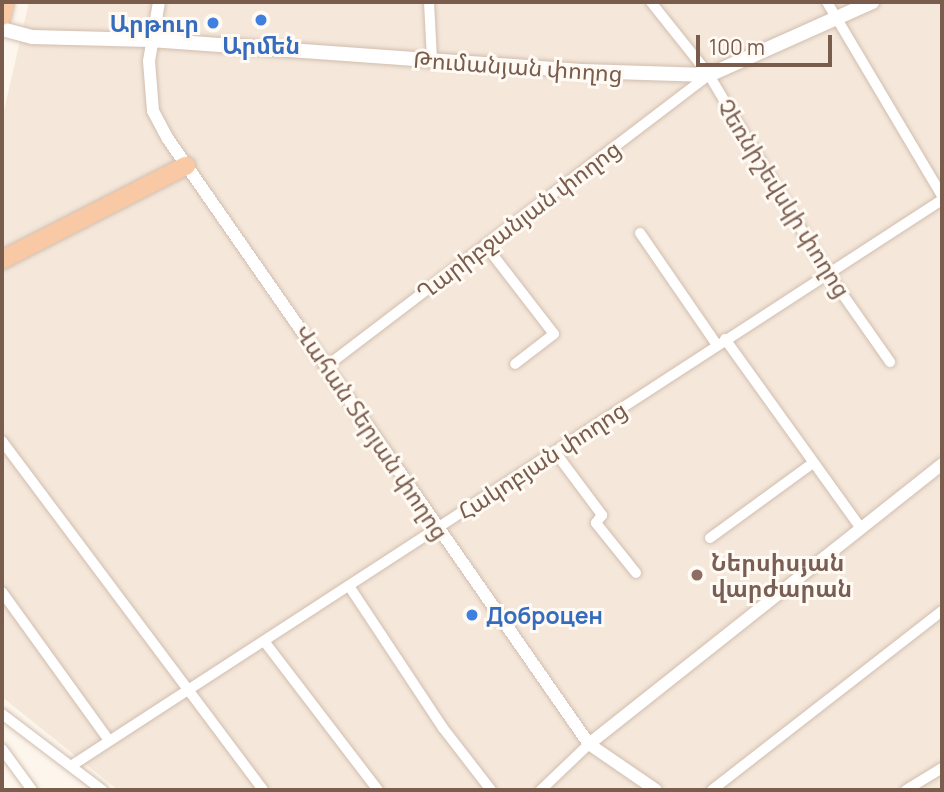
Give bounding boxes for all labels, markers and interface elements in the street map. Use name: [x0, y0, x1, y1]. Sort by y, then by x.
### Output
place label: Արթուր: [109, 9, 199, 37]
marker: Արմեն: [253, 12, 269, 28]
marker: Արթուր: [205, 15, 221, 31]
scale bar: [699, 21, 836, 65]
place label: Արմեն: [222, 31, 300, 59]
text: 100 m: [709, 33, 765, 61]
street label: Թումանյան փողոց: [412, 45, 624, 87]
street label: Չեռնիշեվսկի փողոց: [712, 94, 856, 302]
street label: Ղարիբջանյան փողոց: [411, 134, 625, 306]
street label: Վահան Տերյան փողոց: [290, 319, 454, 545]
street label: Հակոբյան փողոց: [452, 395, 632, 525]
place label: Ներսիսյան վարժարան: [711, 548, 852, 602]
marker: Ներսիսյան վարժարան: [689, 567, 705, 583]
place label: Доброцен: [486, 601, 603, 629]
marker: Доброцен: [464, 607, 480, 623]

